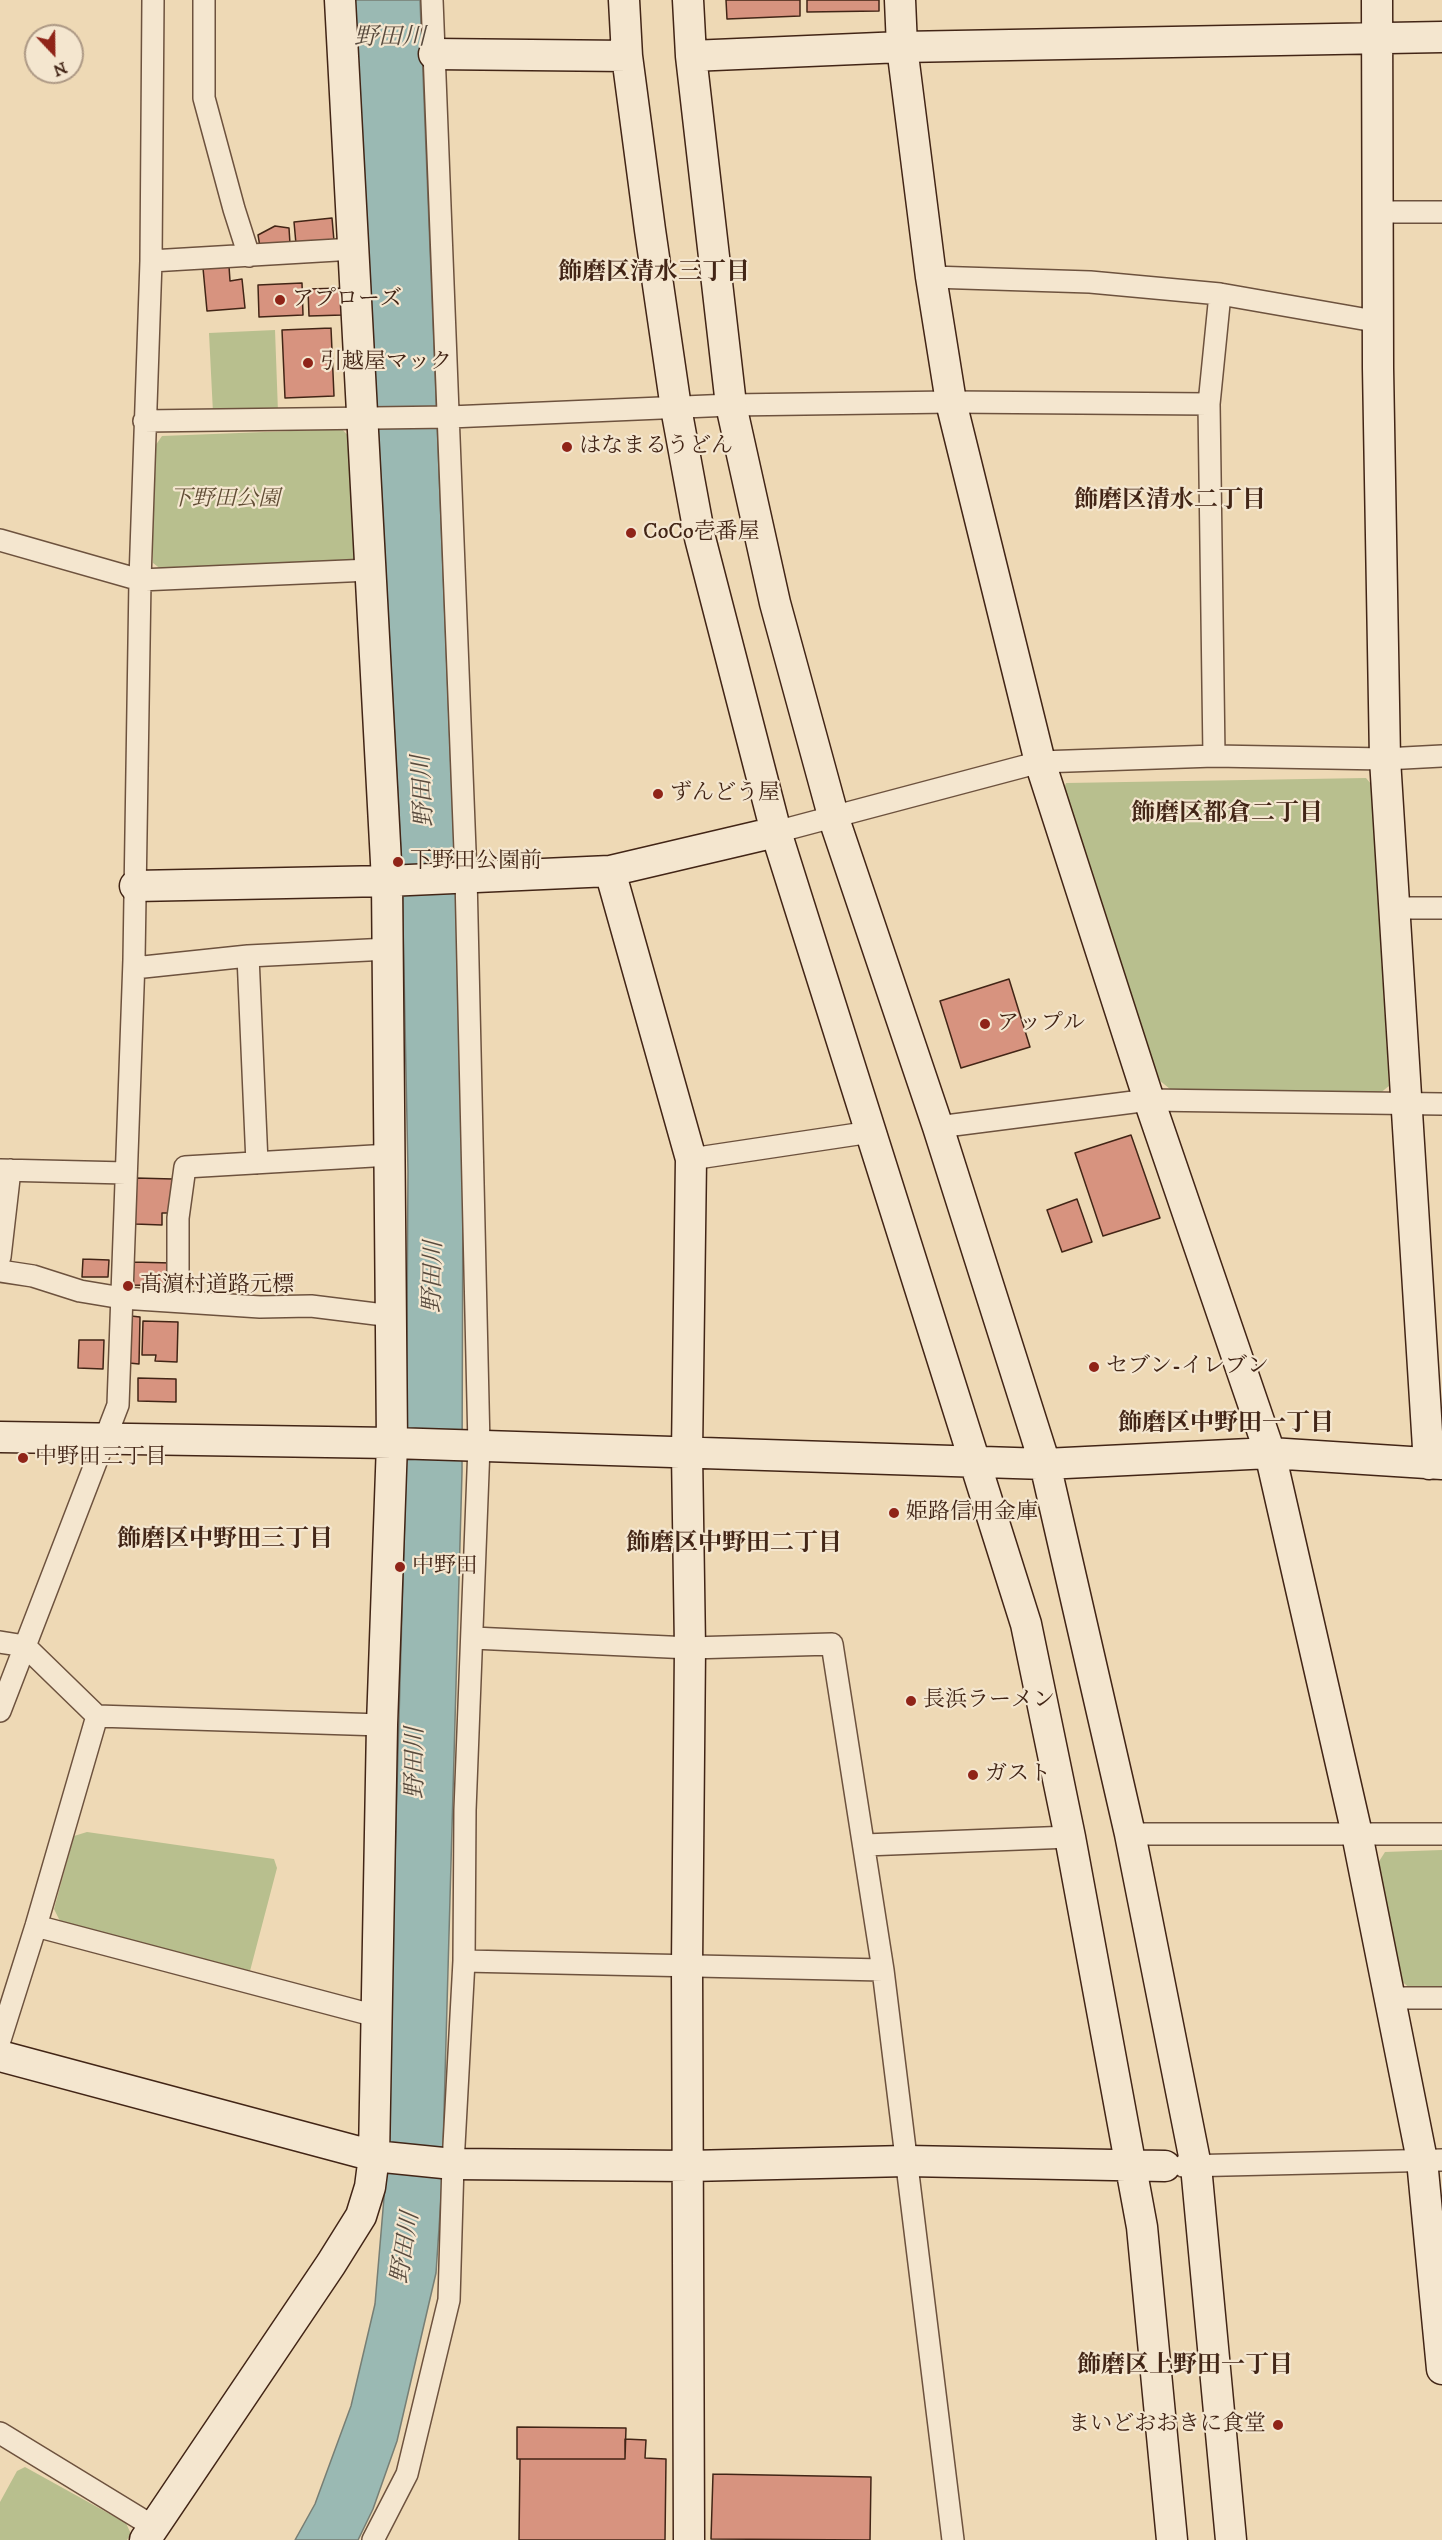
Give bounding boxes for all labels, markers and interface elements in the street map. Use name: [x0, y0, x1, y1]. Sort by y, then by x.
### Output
north arrow: [24, 24, 84, 84]
water label: 野田川: [354, 25, 426, 53]
text: N: [50, 57, 70, 81]
district label: 飾磨区清水三丁目: [558, 260, 750, 288]
place label: アプローズ: [292, 287, 402, 313]
marker: アプローズ: [273, 293, 287, 307]
place label: 引越屋マック: [320, 350, 452, 376]
marker: 引越屋マック: [301, 356, 315, 370]
place label: はなまるうどん: [579, 434, 733, 460]
marker: はなまるうどん: [560, 440, 574, 454]
park label: 下野田公園: [170, 487, 280, 513]
district label: 飾磨区清水二丁目: [1074, 488, 1266, 516]
place label: CoCo壱番屋: [643, 520, 760, 546]
marker: CoCo壱番屋: [624, 526, 638, 540]
water label: 野田川: [409, 754, 441, 828]
place label: ずんどう屋: [670, 781, 780, 807]
marker: ずんどう屋: [651, 787, 665, 801]
district label: 飾磨区都倉二丁目: [1131, 801, 1323, 829]
place label: 下野田公園前: [410, 849, 542, 875]
marker: 下野田公園前: [391, 855, 405, 869]
place label: アップル: [997, 1011, 1085, 1037]
marker: アップル: [978, 1017, 992, 1031]
water label: 野田川: [420, 1241, 450, 1313]
place label: 髙濵村道路元標: [140, 1273, 294, 1299]
marker: 髙濵村道路元標: [121, 1279, 135, 1293]
place label: セブン-イレブン: [1106, 1354, 1269, 1380]
marker: セブン-イレブン: [1087, 1360, 1101, 1374]
district label: 飾磨区中野田一丁目: [1118, 1411, 1334, 1439]
place label: 中野田三丁目: [35, 1445, 167, 1471]
marker: 中野田三丁目: [16, 1451, 30, 1465]
place label: 姫路信用金庫: [906, 1500, 1038, 1526]
marker: 姫路信用金庫: [887, 1506, 901, 1520]
district label: 飾磨区中野田三丁目: [117, 1527, 333, 1555]
district label: 飾磨区中野田二丁目: [626, 1531, 842, 1559]
place label: 中野田: [412, 1554, 478, 1580]
marker: 中野田: [393, 1560, 407, 1574]
place label: 長浜ラーメン: [923, 1688, 1055, 1714]
marker: 長浜ラーメン: [904, 1694, 918, 1708]
water label: 野田川: [403, 1727, 431, 1799]
place label: ガスト: [985, 1762, 1051, 1788]
marker: ガスト: [966, 1768, 980, 1782]
water label: 野田川: [387, 2210, 427, 2286]
district label: 飾磨区上野田一丁目: [1077, 2353, 1293, 2381]
place label: まいどおおきに食堂: [1068, 2412, 1266, 2438]
marker: まいどおおきに食堂: [1271, 2418, 1285, 2432]

